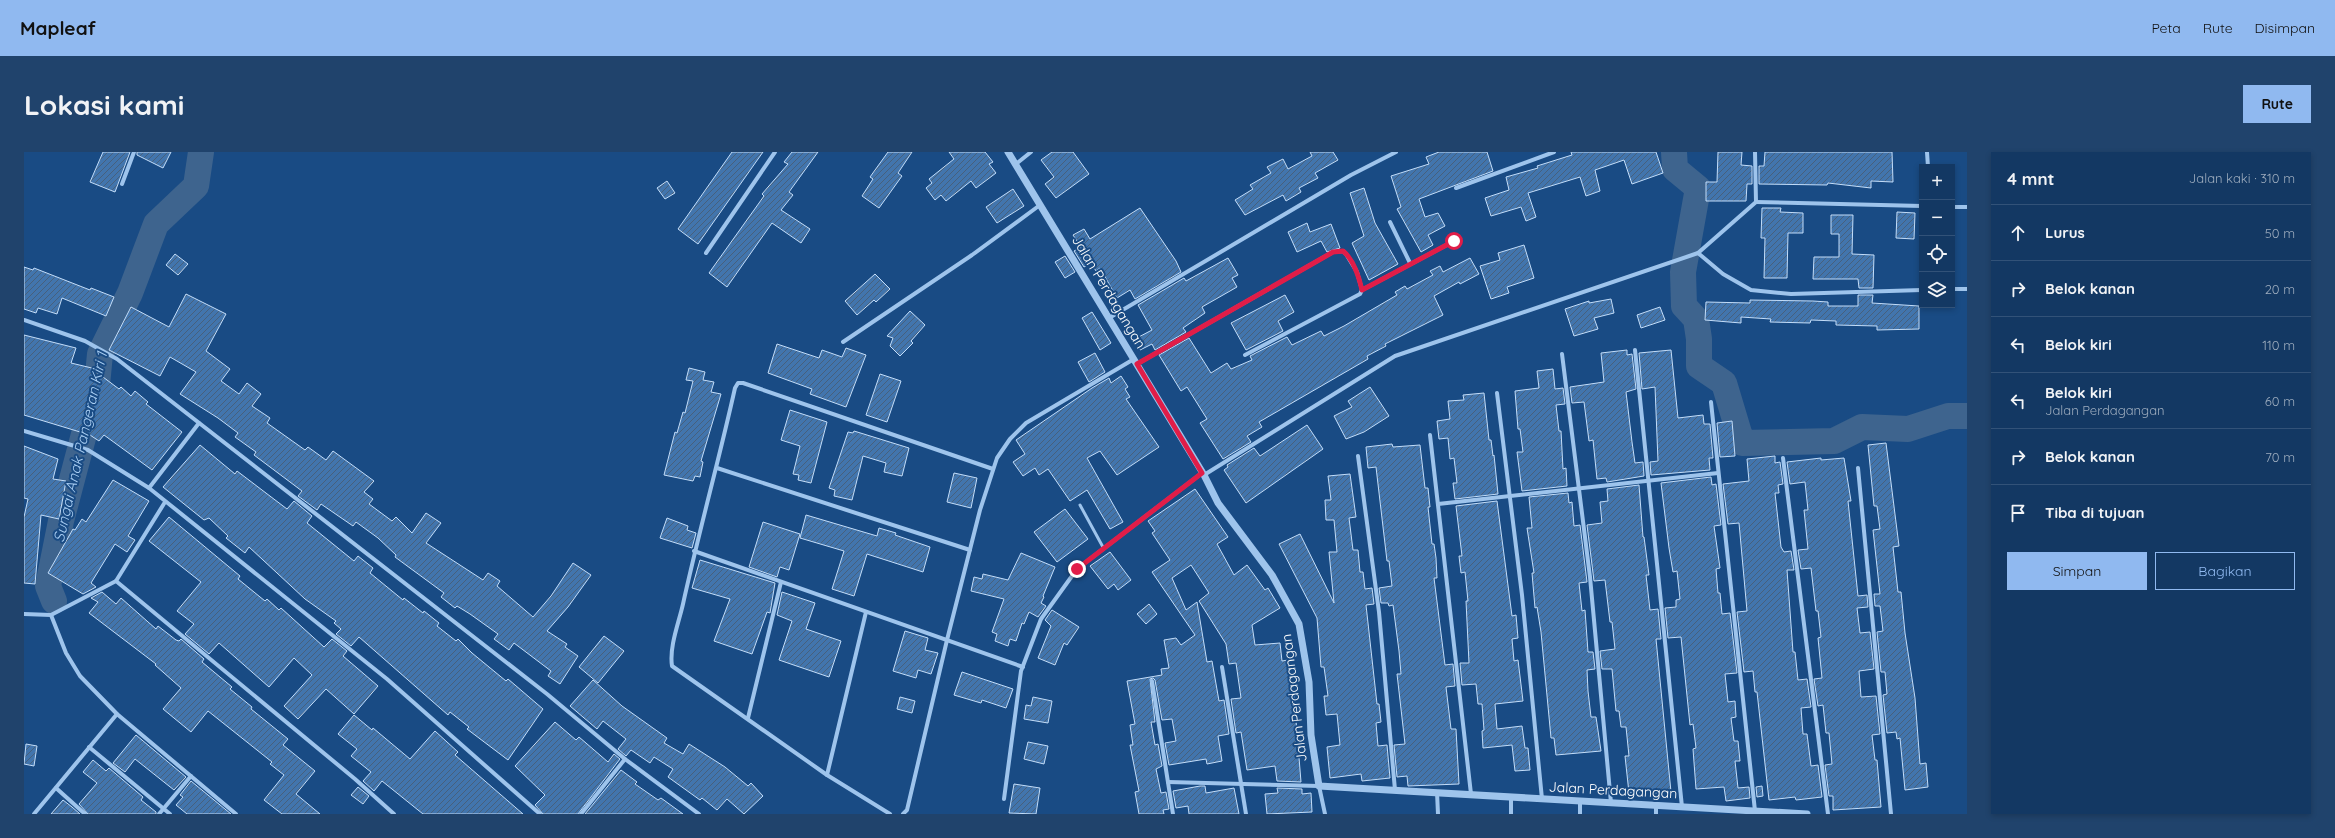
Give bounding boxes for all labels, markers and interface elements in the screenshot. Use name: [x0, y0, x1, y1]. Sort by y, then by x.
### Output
text: Mapleaf: [20, 16, 96, 40]
text: Peta: [2151, 19, 2181, 37]
text: Rute: [2203, 19, 2233, 37]
text: Disimpan: [2255, 19, 2315, 37]
button: Rute: [2243, 85, 2311, 123]
text: Lokasi kami: [24, 87, 184, 122]
map controls: [1919, 164, 1955, 308]
button: +: [1919, 164, 1955, 200]
text: 4 mnt: [2007, 168, 2055, 189]
text: Jalan kaki · 310 m: [2189, 170, 2295, 186]
button: −: [1919, 200, 1955, 236]
icon: ahead: [2007, 222, 2029, 244]
text: Lurus: [2045, 223, 2085, 242]
text: 50 m: [2265, 225, 2295, 241]
street label: Jalan Perdagangan: [1068, 232, 1150, 352]
route start: [1445, 232, 1463, 250]
button: locate: [1919, 236, 1955, 272]
button: layers: [1919, 272, 1955, 308]
icon: right: [2007, 278, 2029, 300]
text: Belok kanan: [2045, 279, 2135, 298]
text: 20 m: [2265, 281, 2295, 297]
icon: left: [2007, 334, 2029, 356]
text: Belok kiri: [2045, 335, 2112, 354]
text: 110 m: [2262, 337, 2295, 353]
water label: Sungai Anak Pangeran Kiri 1: [49, 349, 111, 544]
text: Belok kiri: [2045, 383, 2112, 402]
icon: left: [2007, 390, 2029, 412]
text: 60 m: [2265, 393, 2295, 409]
text: Jalan Perdagangan: [2045, 402, 2165, 418]
icon: right: [2007, 446, 2029, 468]
text: Belok kanan: [2045, 447, 2135, 466]
text: 70 m: [2265, 449, 2295, 465]
icon: arrive: [2007, 502, 2029, 524]
text: Tiba di tujuan: [2045, 503, 2144, 522]
button: Simpan: [2007, 552, 2147, 590]
button: Bagikan: [2155, 552, 2295, 590]
route end: [1068, 560, 1086, 578]
street label: Jalan Perdagangan: [1277, 633, 1311, 763]
street label: Jalan Perdagangan: [1548, 778, 1678, 802]

